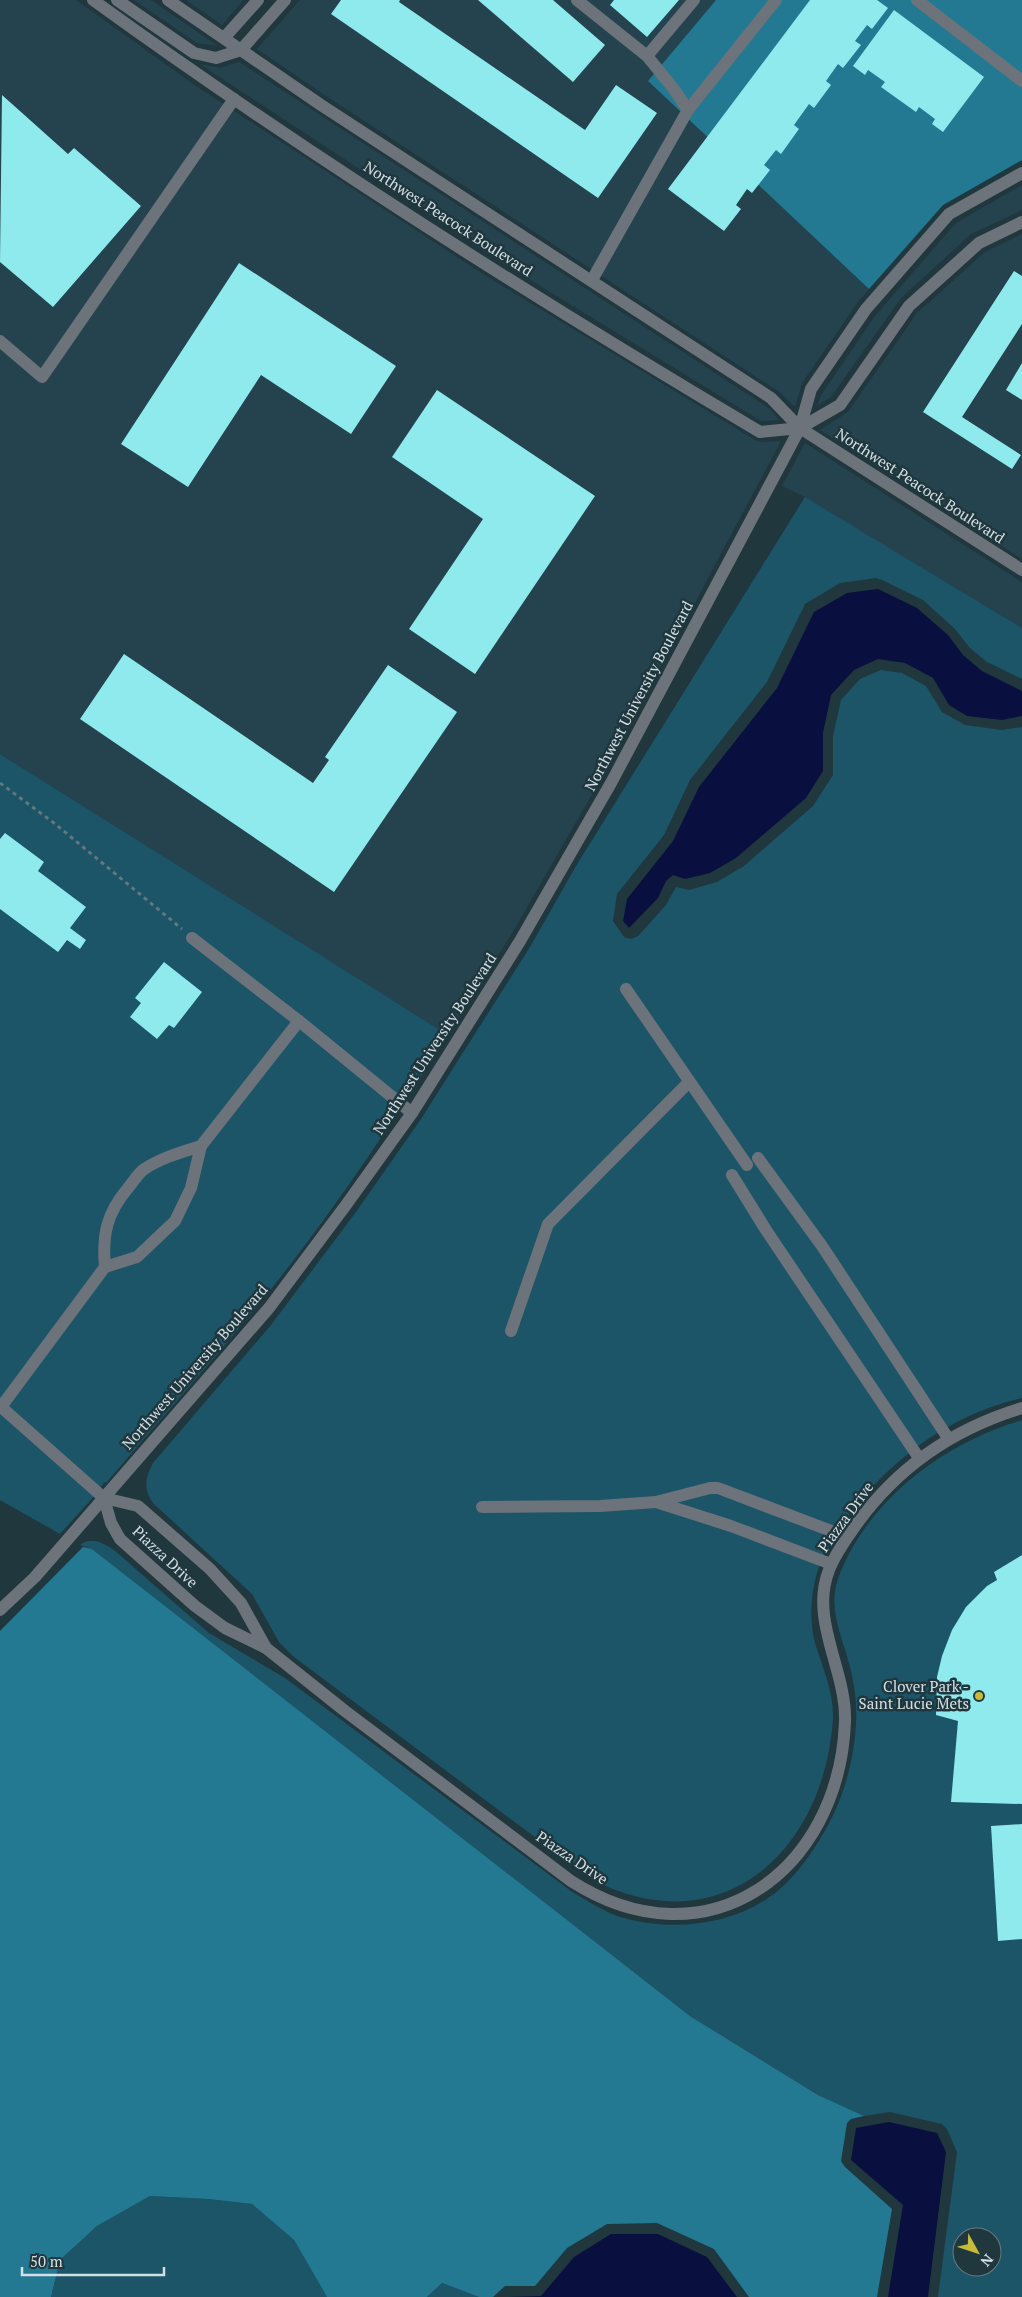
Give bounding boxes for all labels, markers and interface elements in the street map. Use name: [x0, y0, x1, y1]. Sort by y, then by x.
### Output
street label: Northwest Peacock Boulevard: [360, 156, 537, 280]
street label: Northwest Peacock Boulevard: [832, 423, 1009, 547]
street label: Northwest University Boulevard: [579, 597, 697, 794]
street label: Northwest University Boulevard: [368, 949, 500, 1138]
street label: Northwest University Boulevard: [117, 1280, 272, 1453]
street label: Piazza Drive: [813, 1477, 877, 1556]
street label: Piazza Drive: [129, 1521, 203, 1592]
place label: Clover Park - Saint Lucie Mets: [859, 1676, 969, 1713]
marker: Clover Park - Saint Lucie Mets: [973, 1690, 985, 1702]
street label: Piazza Drive: [533, 1826, 612, 1888]
north arrow: [952, 2227, 1002, 2277]
scale bar: [22, 2244, 165, 2276]
text: 50 m: [30, 2251, 63, 2271]
text: N: [976, 2251, 998, 2271]

